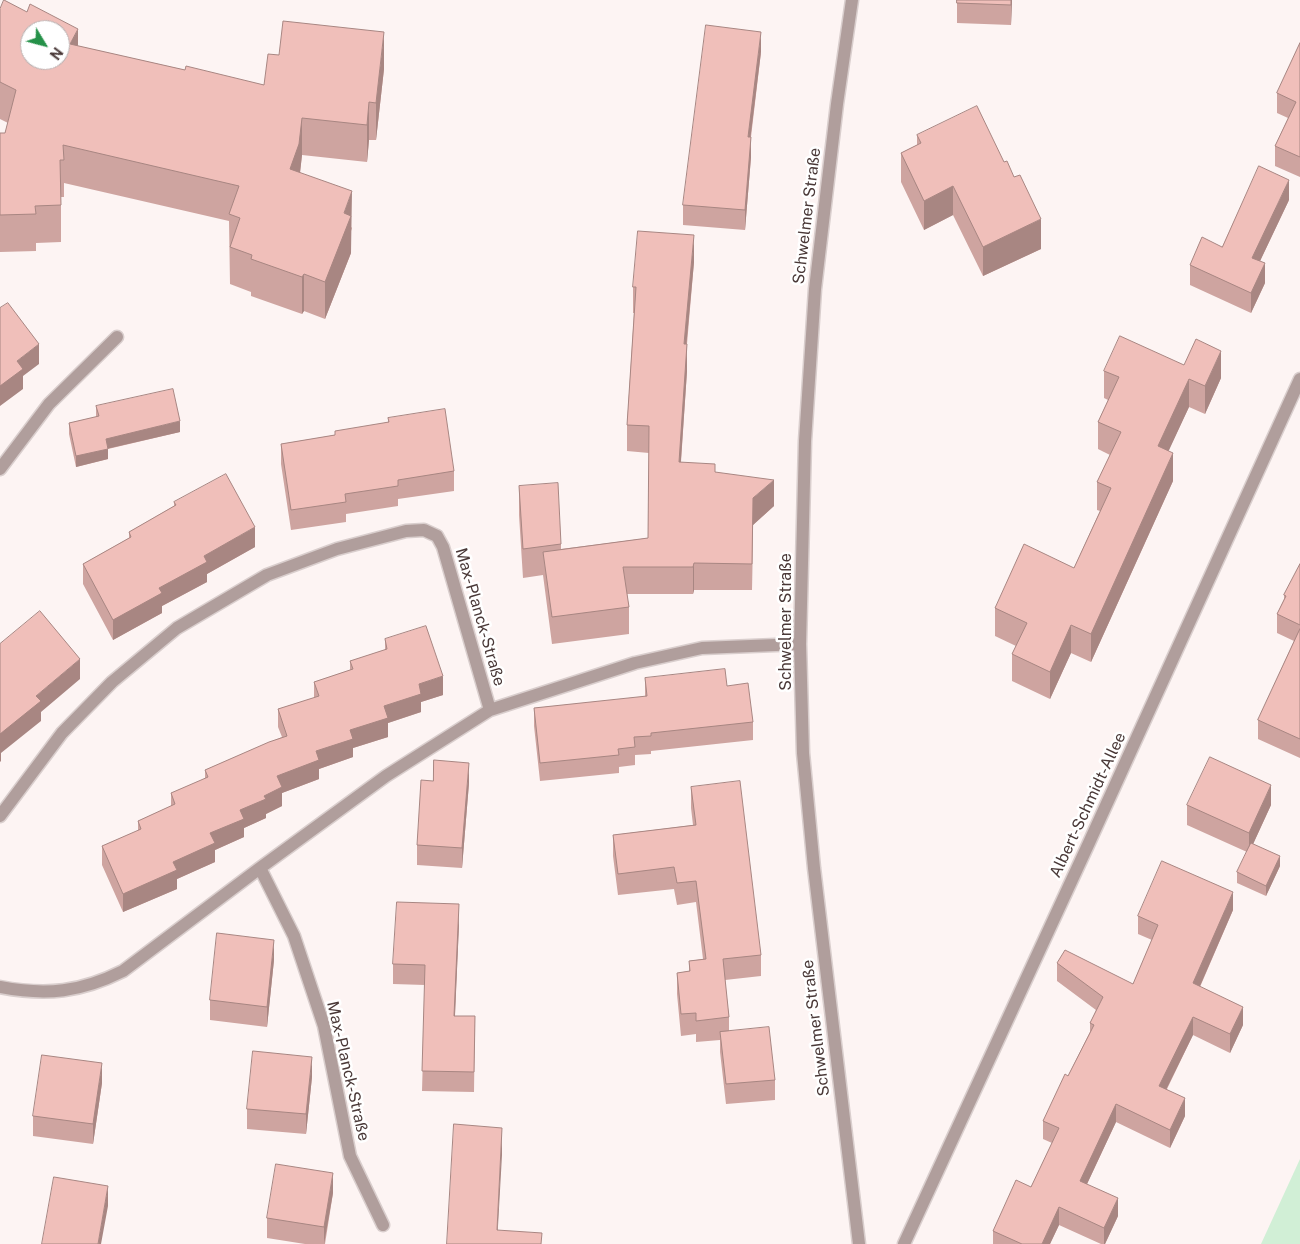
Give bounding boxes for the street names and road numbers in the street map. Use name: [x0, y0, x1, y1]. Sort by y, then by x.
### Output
street label: Schwelmer Straße: [789, 147, 825, 285]
street label: Max-Planck-Straße: [451, 546, 509, 688]
street label: Schwelmer Straße: [776, 553, 796, 691]
street label: Albert-Schmidt-Allee: [1046, 729, 1130, 881]
street label: Schwelmer Straße: [798, 959, 834, 1097]
street label: Max-Planck-Straße: [323, 999, 373, 1143]

